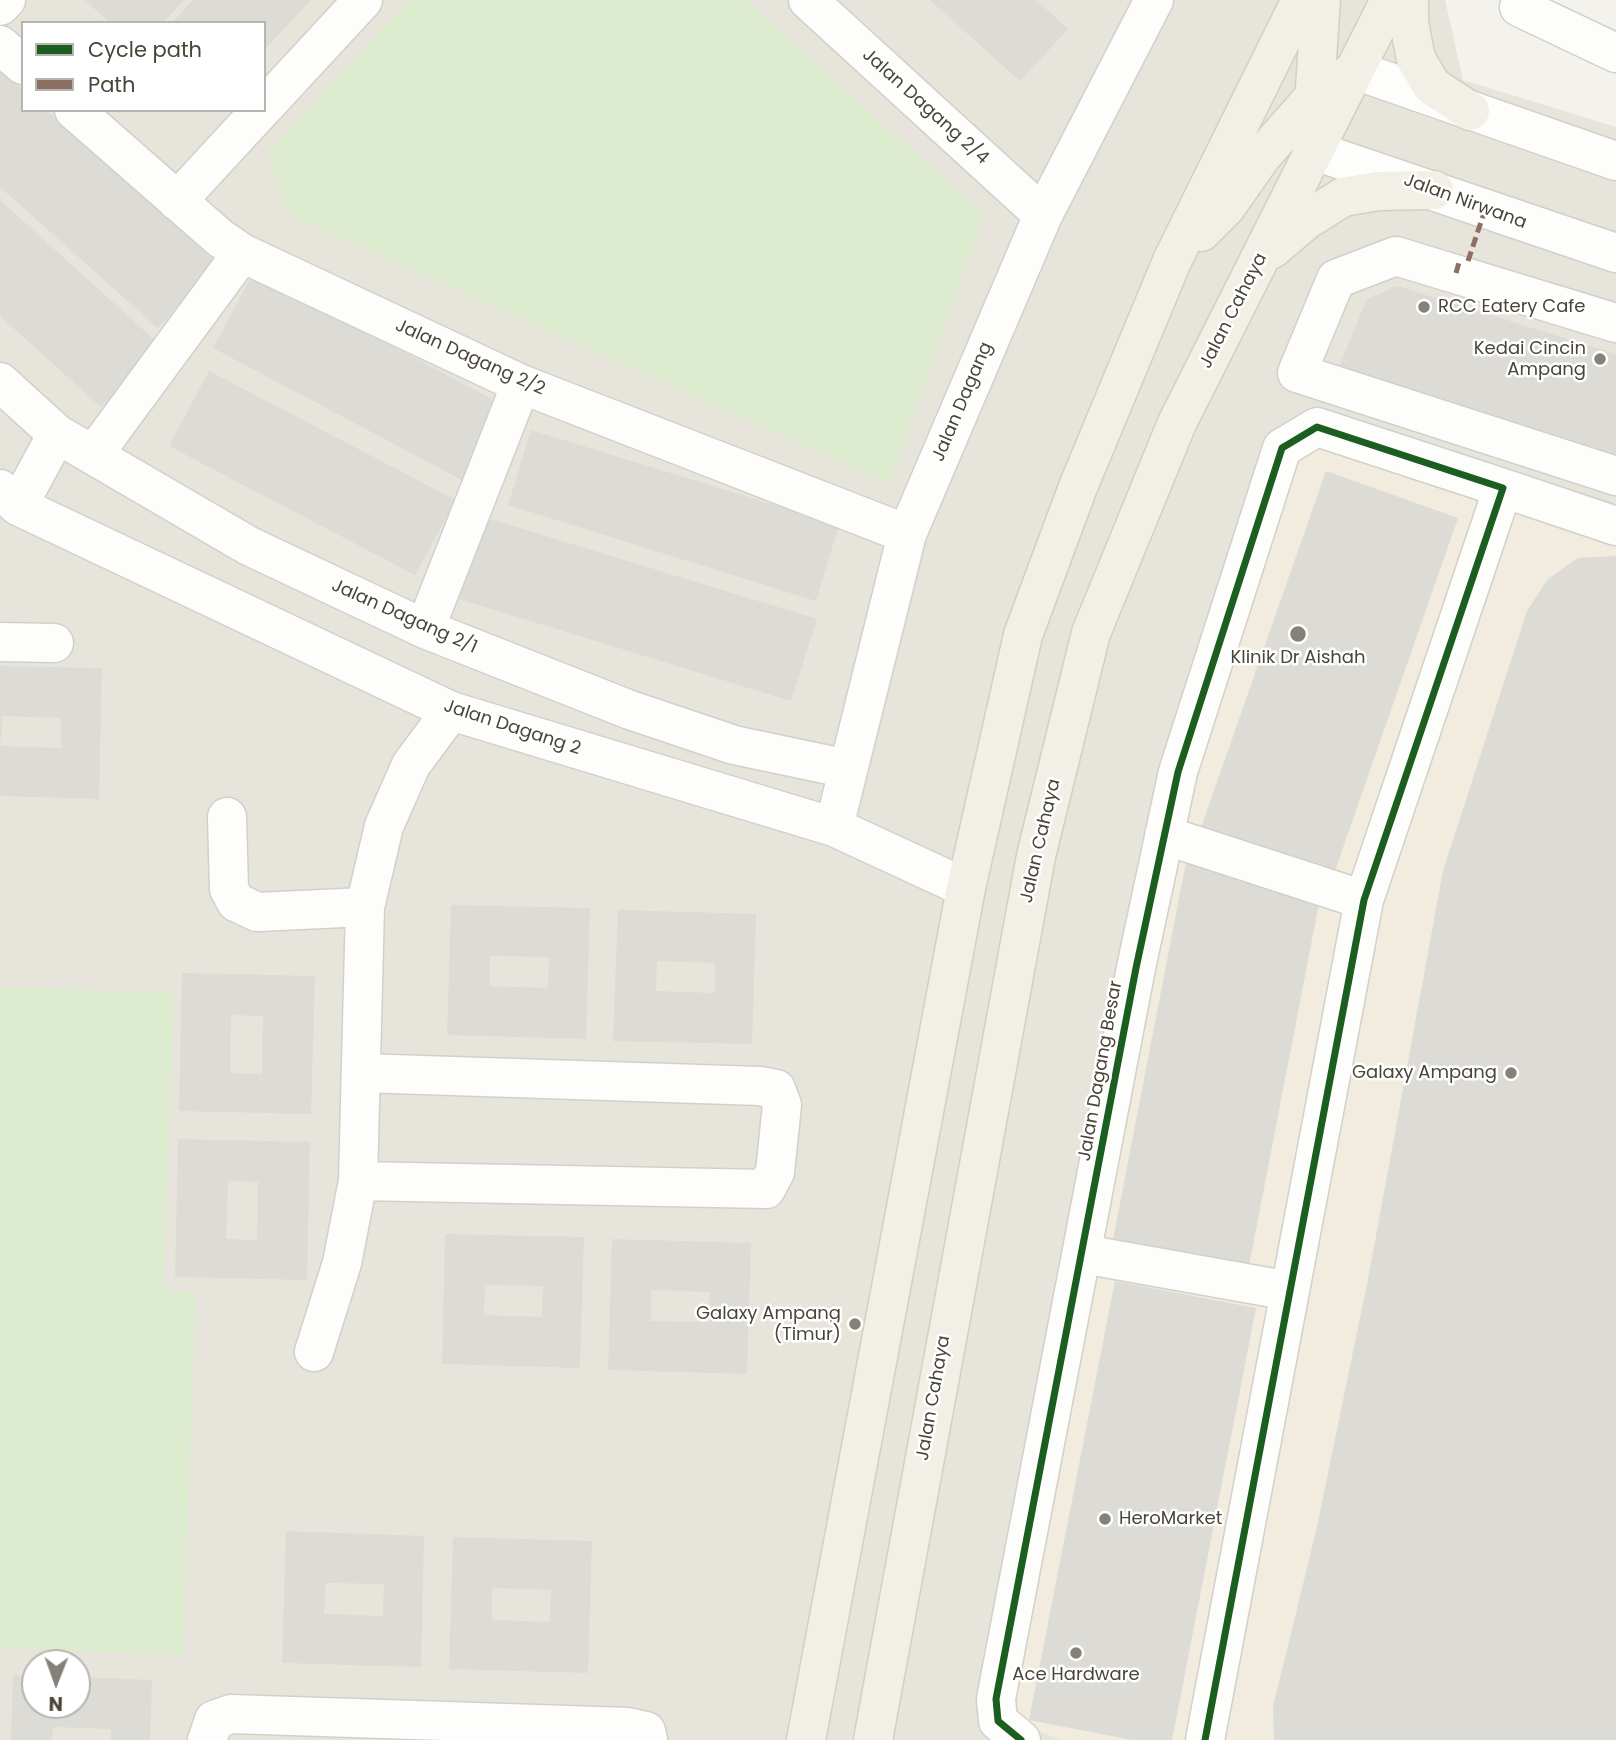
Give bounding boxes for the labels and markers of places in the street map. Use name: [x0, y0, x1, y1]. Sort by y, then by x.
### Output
place label: RCC Eatery Cafe: [1438, 296, 1585, 318]
marker: RCC Eatery Cafe: [1416, 299, 1432, 315]
place label: Kedai Cincin Ampang: [1474, 338, 1586, 380]
marker: Kedai Cincin Ampang: [1592, 351, 1608, 367]
marker: Klinik Dr Aishah: [1288, 624, 1308, 644]
place label: Klinik Dr Aishah: [1230, 647, 1366, 669]
place label: Galaxy Ampang: [1352, 1062, 1497, 1084]
marker: Galaxy Ampang: [1503, 1065, 1519, 1081]
place label: Galaxy Ampang (Timur): [696, 1303, 841, 1346]
marker: Galaxy Ampang (Timur): [847, 1316, 863, 1332]
place label: HeroMarket: [1119, 1508, 1222, 1530]
marker: HeroMarket: [1097, 1511, 1113, 1527]
marker: Ace Hardware: [1068, 1645, 1084, 1661]
place label: Ace Hardware: [1012, 1664, 1140, 1686]

